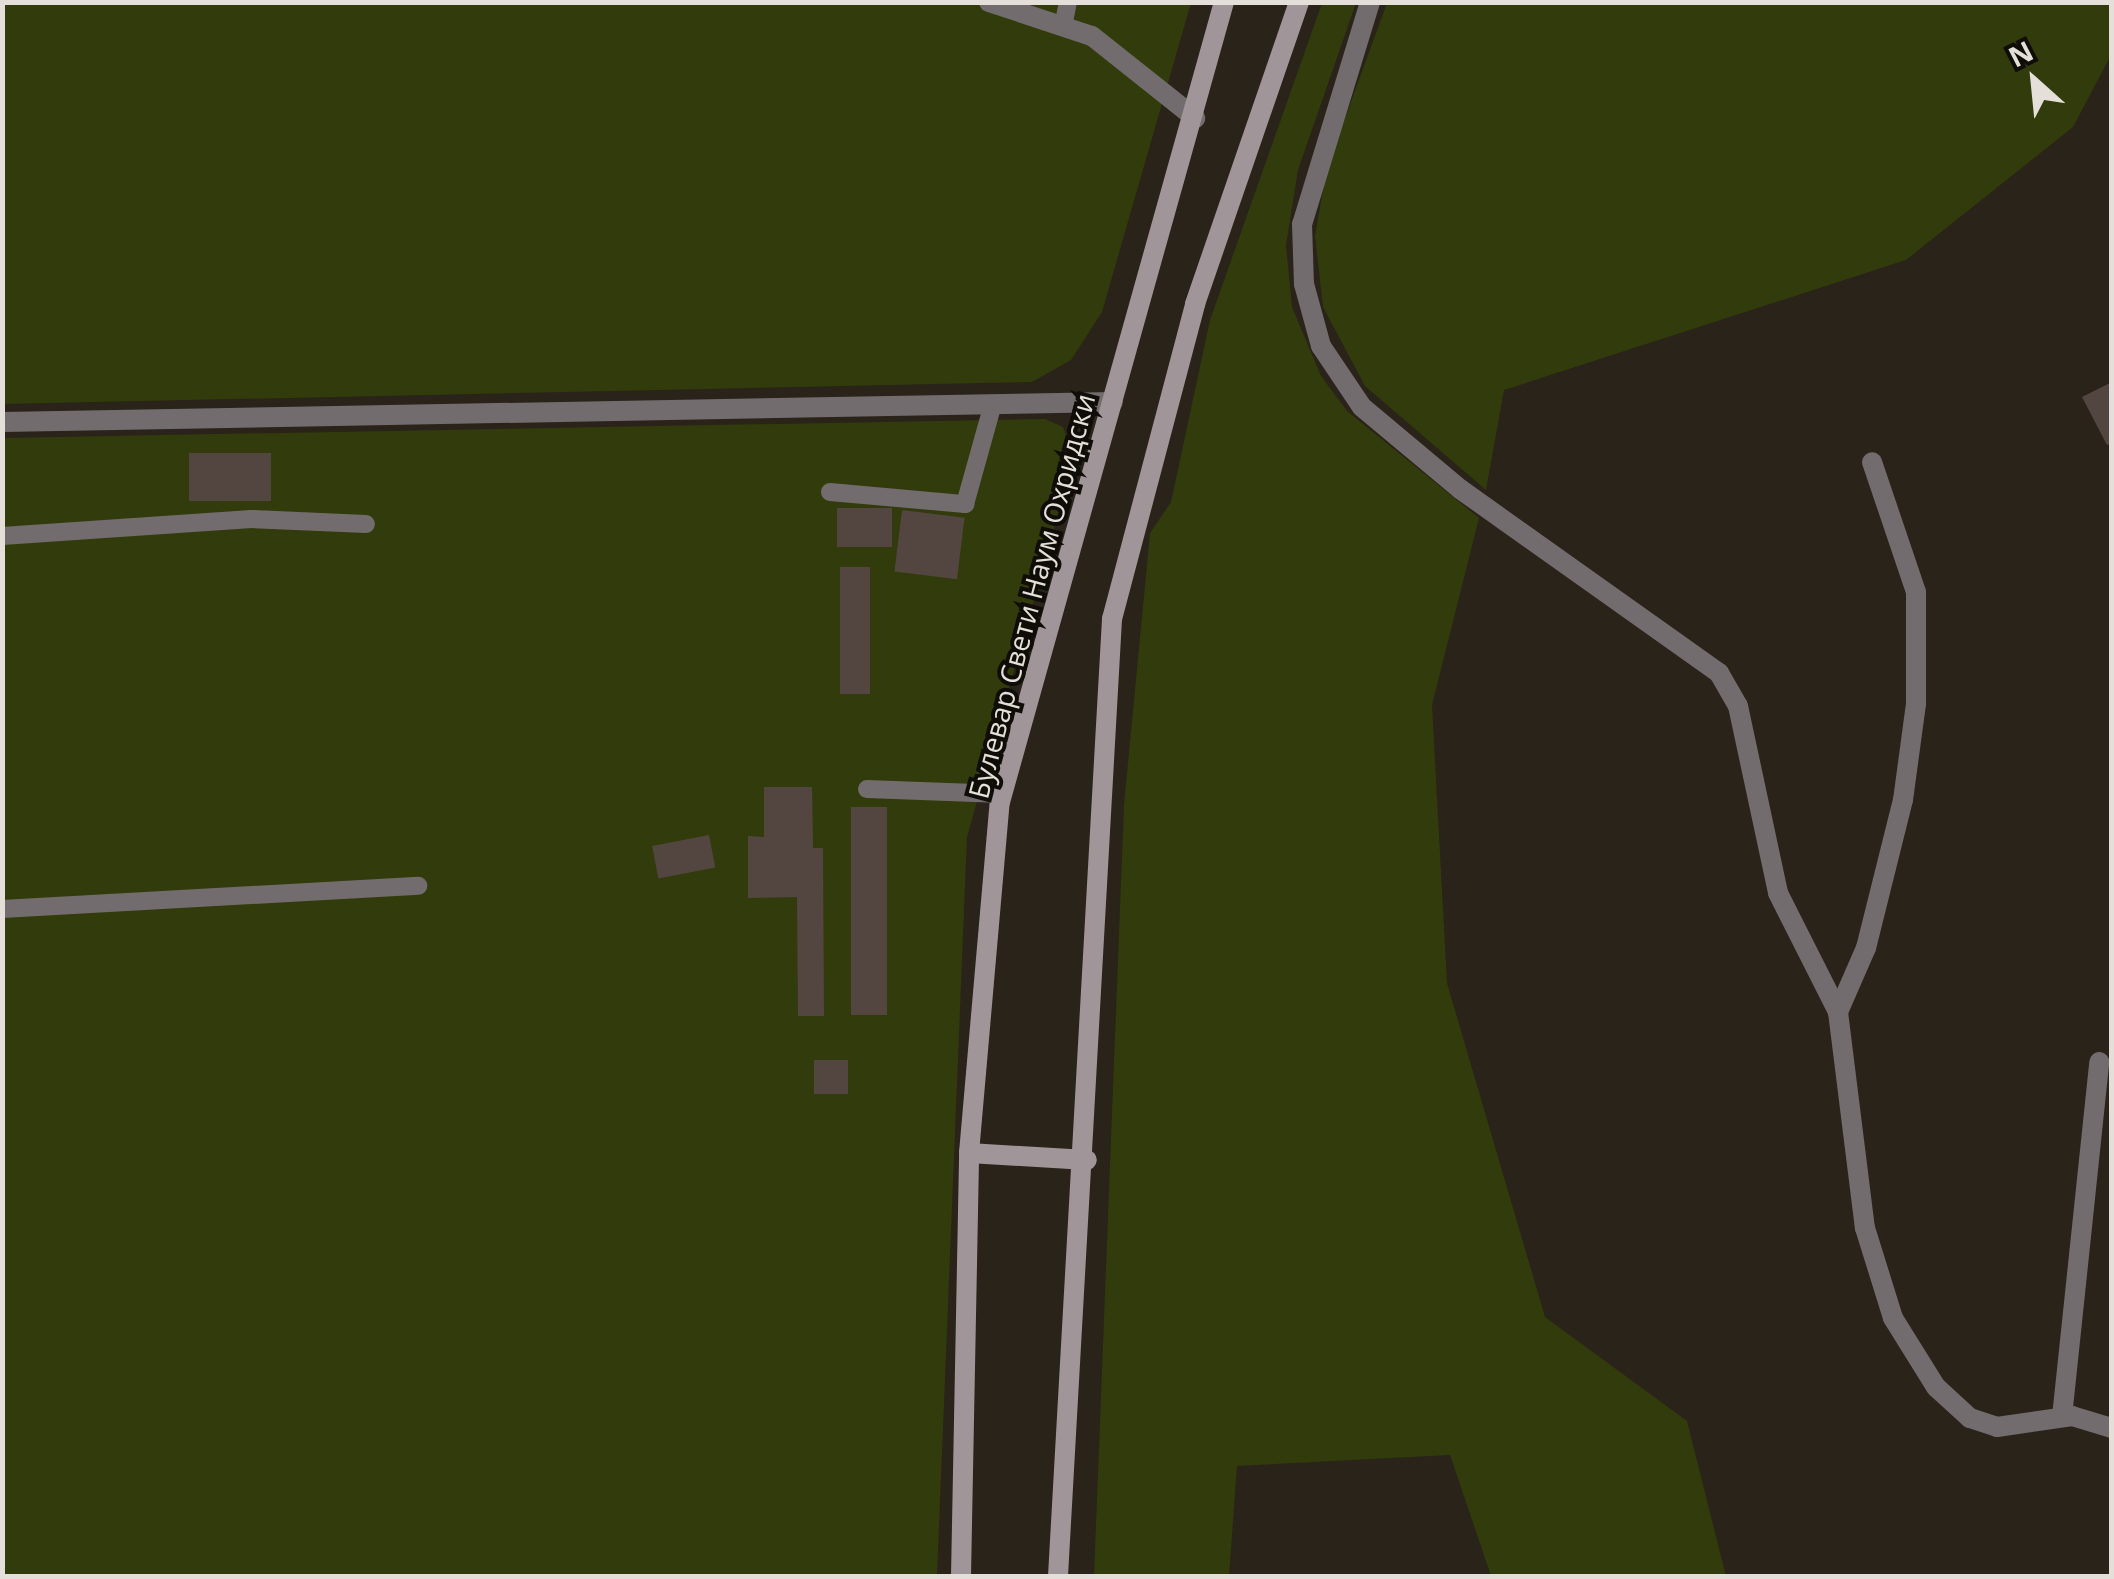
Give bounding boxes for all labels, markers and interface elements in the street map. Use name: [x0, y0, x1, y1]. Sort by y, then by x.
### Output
north arrow: [1984, 30, 2084, 130]
text: N: [2002, 31, 2039, 75]
street label: Булевар Свети Наум Охридски: [961, 390, 1101, 802]

